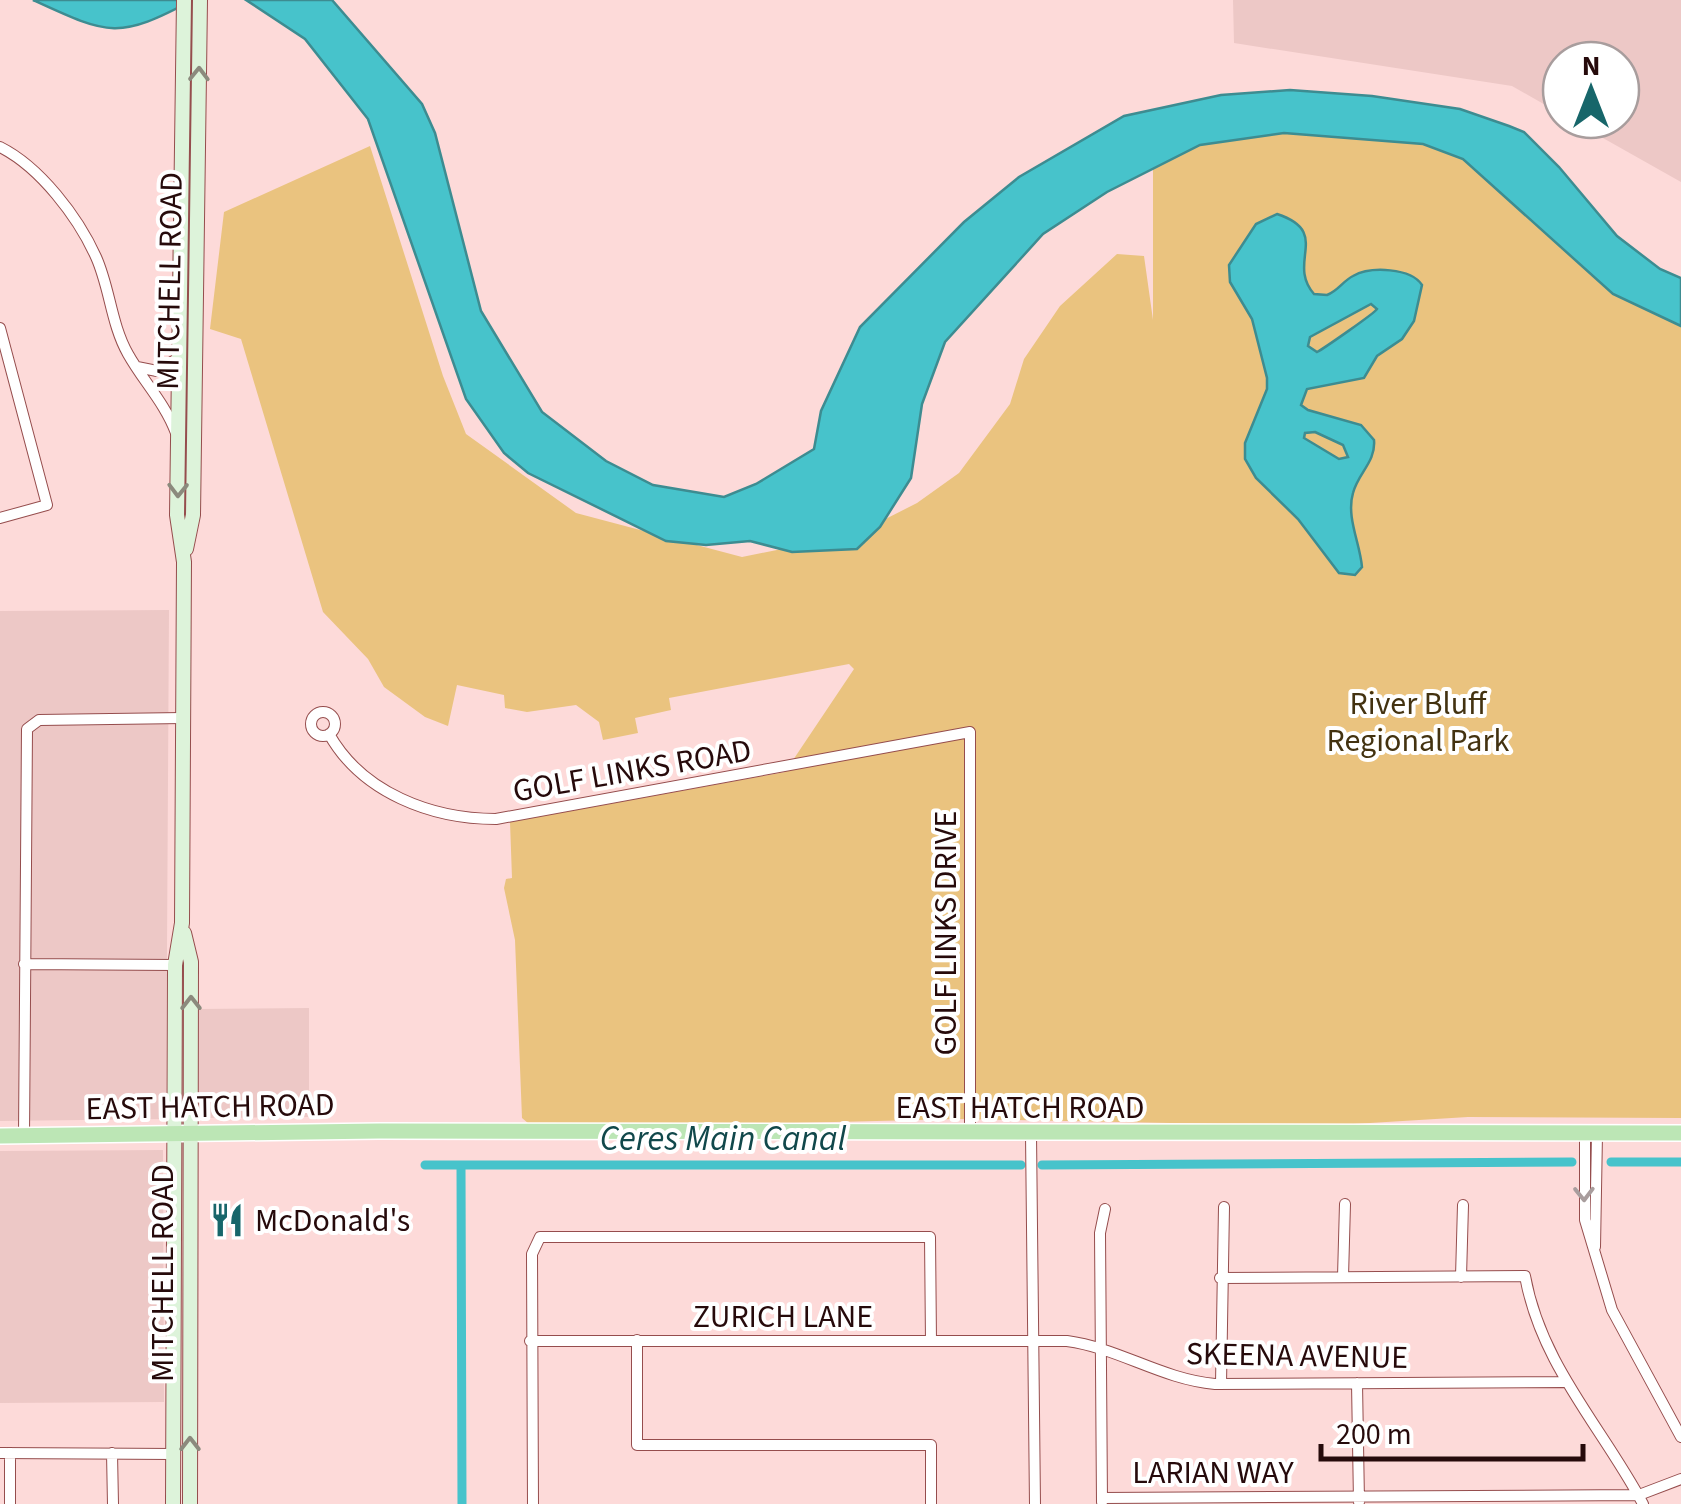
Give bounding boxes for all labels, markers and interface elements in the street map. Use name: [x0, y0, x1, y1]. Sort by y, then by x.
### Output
north arrow: [1541, 40, 1641, 140]
text: N: [1582, 46, 1600, 86]
one-way arrow: [188, 65, 210, 80]
street label: MITCHELL ROAD: [145, 172, 195, 390]
one-way arrow: [167, 482, 188, 498]
park label: River Bluff Regional Park: [1327, 681, 1510, 764]
street label: GOLF LINKS ROAD: [509, 727, 755, 815]
street label: GOLF LINKS DRIVE: [923, 811, 969, 1055]
one-way arrow: [180, 995, 202, 1010]
street label: EAST HATCH ROAD: [85, 1082, 335, 1132]
street label: EAST HATCH ROAD: [896, 1085, 1144, 1131]
water label: Ceres Main Canal: [600, 1114, 847, 1164]
street label: MITCHELL ROAD: [140, 1164, 186, 1382]
one-way arrow: [1574, 1187, 1595, 1203]
place label: McDonald's: [255, 1198, 410, 1244]
restaurant icon: McDonald's: [208, 1201, 246, 1239]
street label: ZURICH LANE: [693, 1294, 873, 1340]
street label: SKEENA AVENUE: [1185, 1331, 1409, 1381]
scale bar: [1321, 1399, 1584, 1461]
text: 200 m: [1336, 1413, 1412, 1456]
one-way arrow: [179, 1435, 201, 1450]
street label: LARIAN WAY: [1132, 1450, 1294, 1496]

